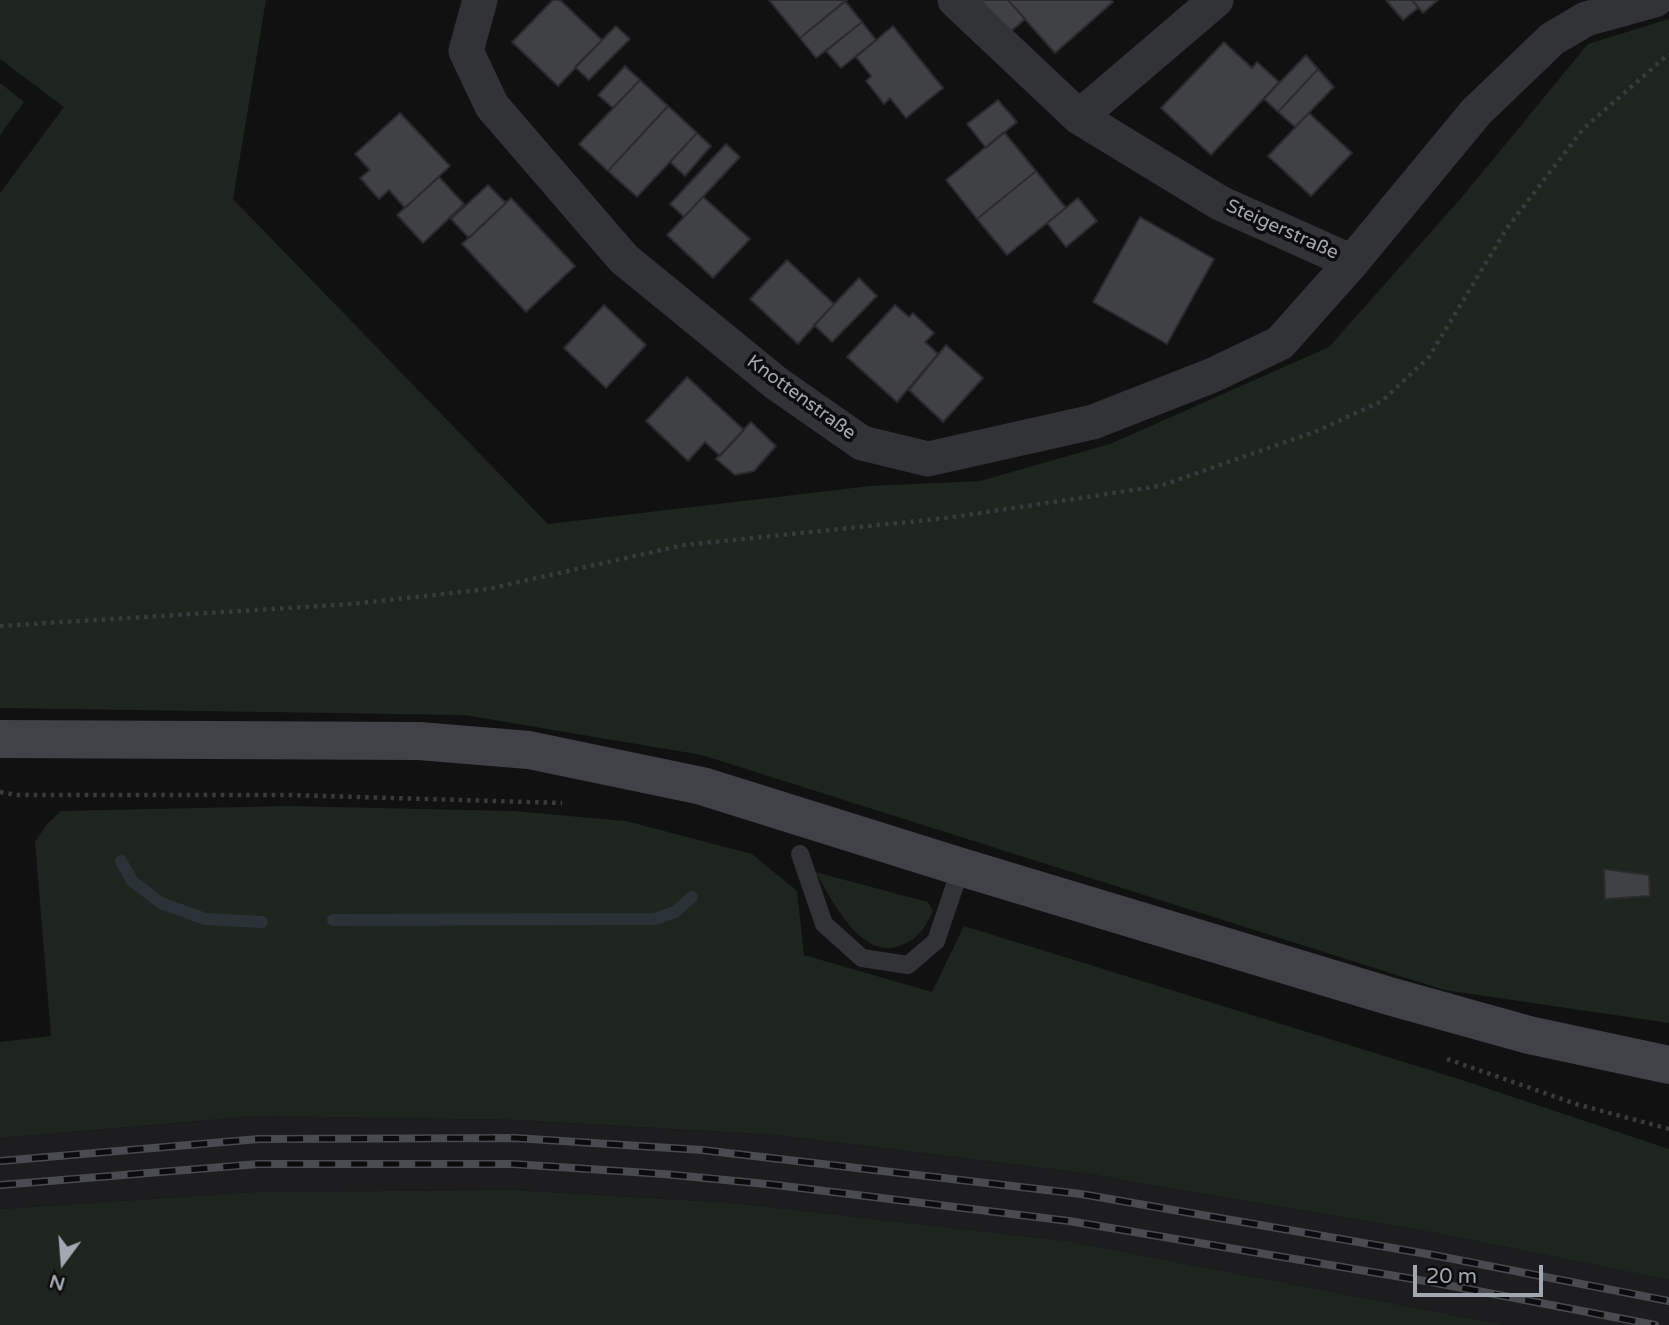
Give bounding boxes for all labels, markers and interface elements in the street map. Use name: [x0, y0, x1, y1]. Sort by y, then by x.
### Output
street label: Steigerstraße: [1222, 195, 1342, 265]
street label: Knottenstraße: [742, 351, 860, 445]
north arrow: [28, 1227, 98, 1297]
scale bar: [1417, 1252, 1546, 1296]
text: 20 m: [1426, 1264, 1477, 1289]
text: N: [47, 1270, 68, 1295]

